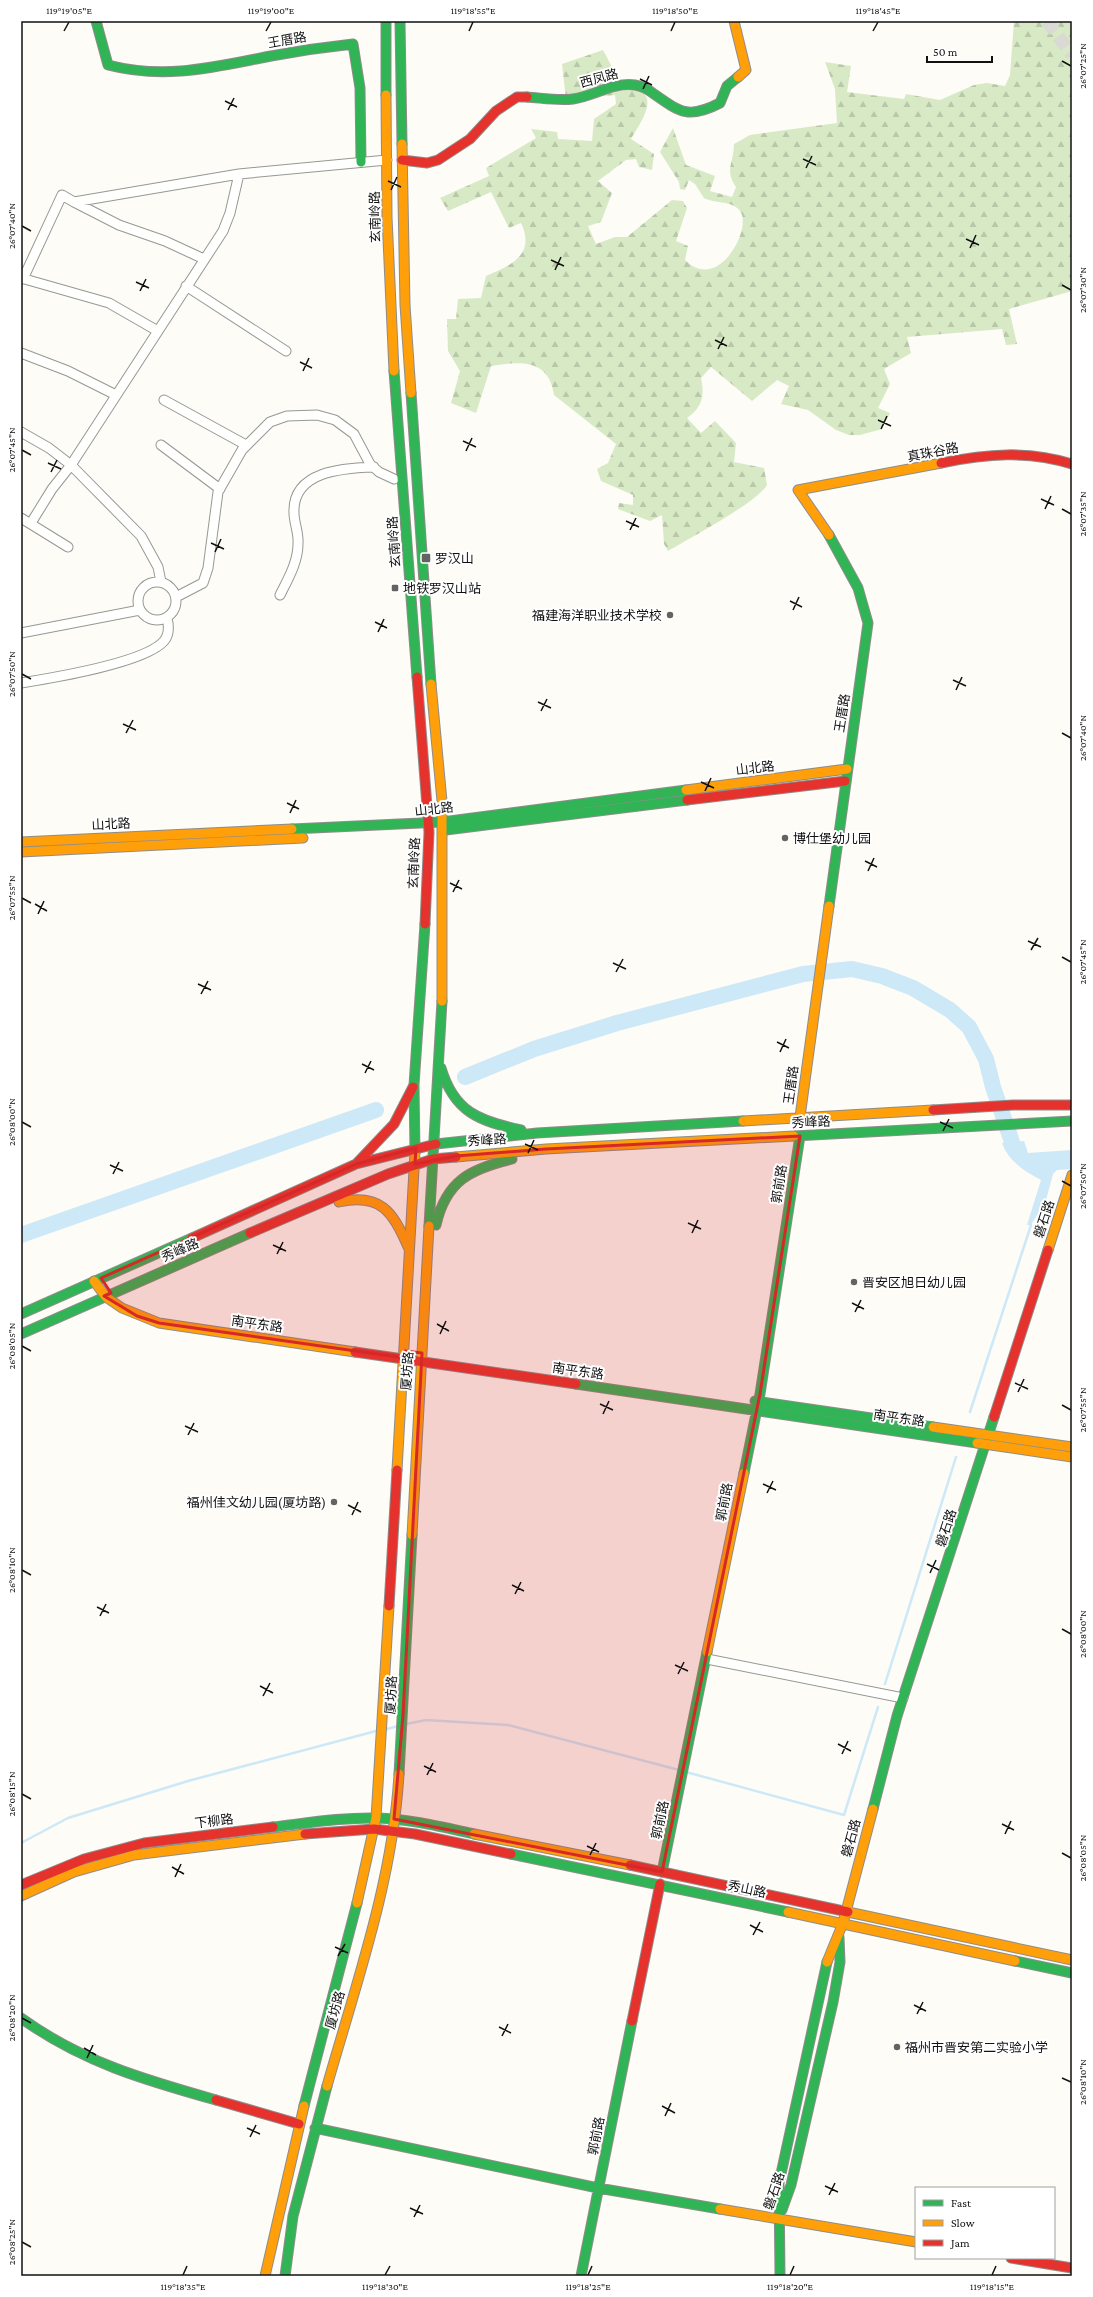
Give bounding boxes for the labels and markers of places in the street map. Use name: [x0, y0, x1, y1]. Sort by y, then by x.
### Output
place label: 罗汉山: [435, 551, 474, 566]
marker: 罗汉山: [420, 552, 432, 564]
place label: 地铁罗汉山站: [403, 581, 481, 596]
marker: 地铁罗汉山站: [390, 583, 400, 593]
place label: 福建海洋职业技术学校: [532, 608, 662, 623]
marker: 福建海洋职业技术学校: [665, 610, 675, 620]
place label: 博仕堡幼儿园: [793, 831, 871, 846]
marker: 博仕堡幼儿园: [780, 833, 790, 843]
place label: 晋安区旭日幼儿园: [862, 1275, 966, 1290]
marker: 晋安区旭日幼儿园: [849, 1277, 859, 1287]
place label: 福州佳文幼儿园(厦坊路): [187, 1495, 326, 1511]
marker: 福州佳文幼儿园(厦坊路): [329, 1497, 339, 1507]
place label: 福州市晋安第二实验小学: [905, 2040, 1048, 2055]
marker: 福州市晋安第二实验小学: [892, 2042, 902, 2052]

